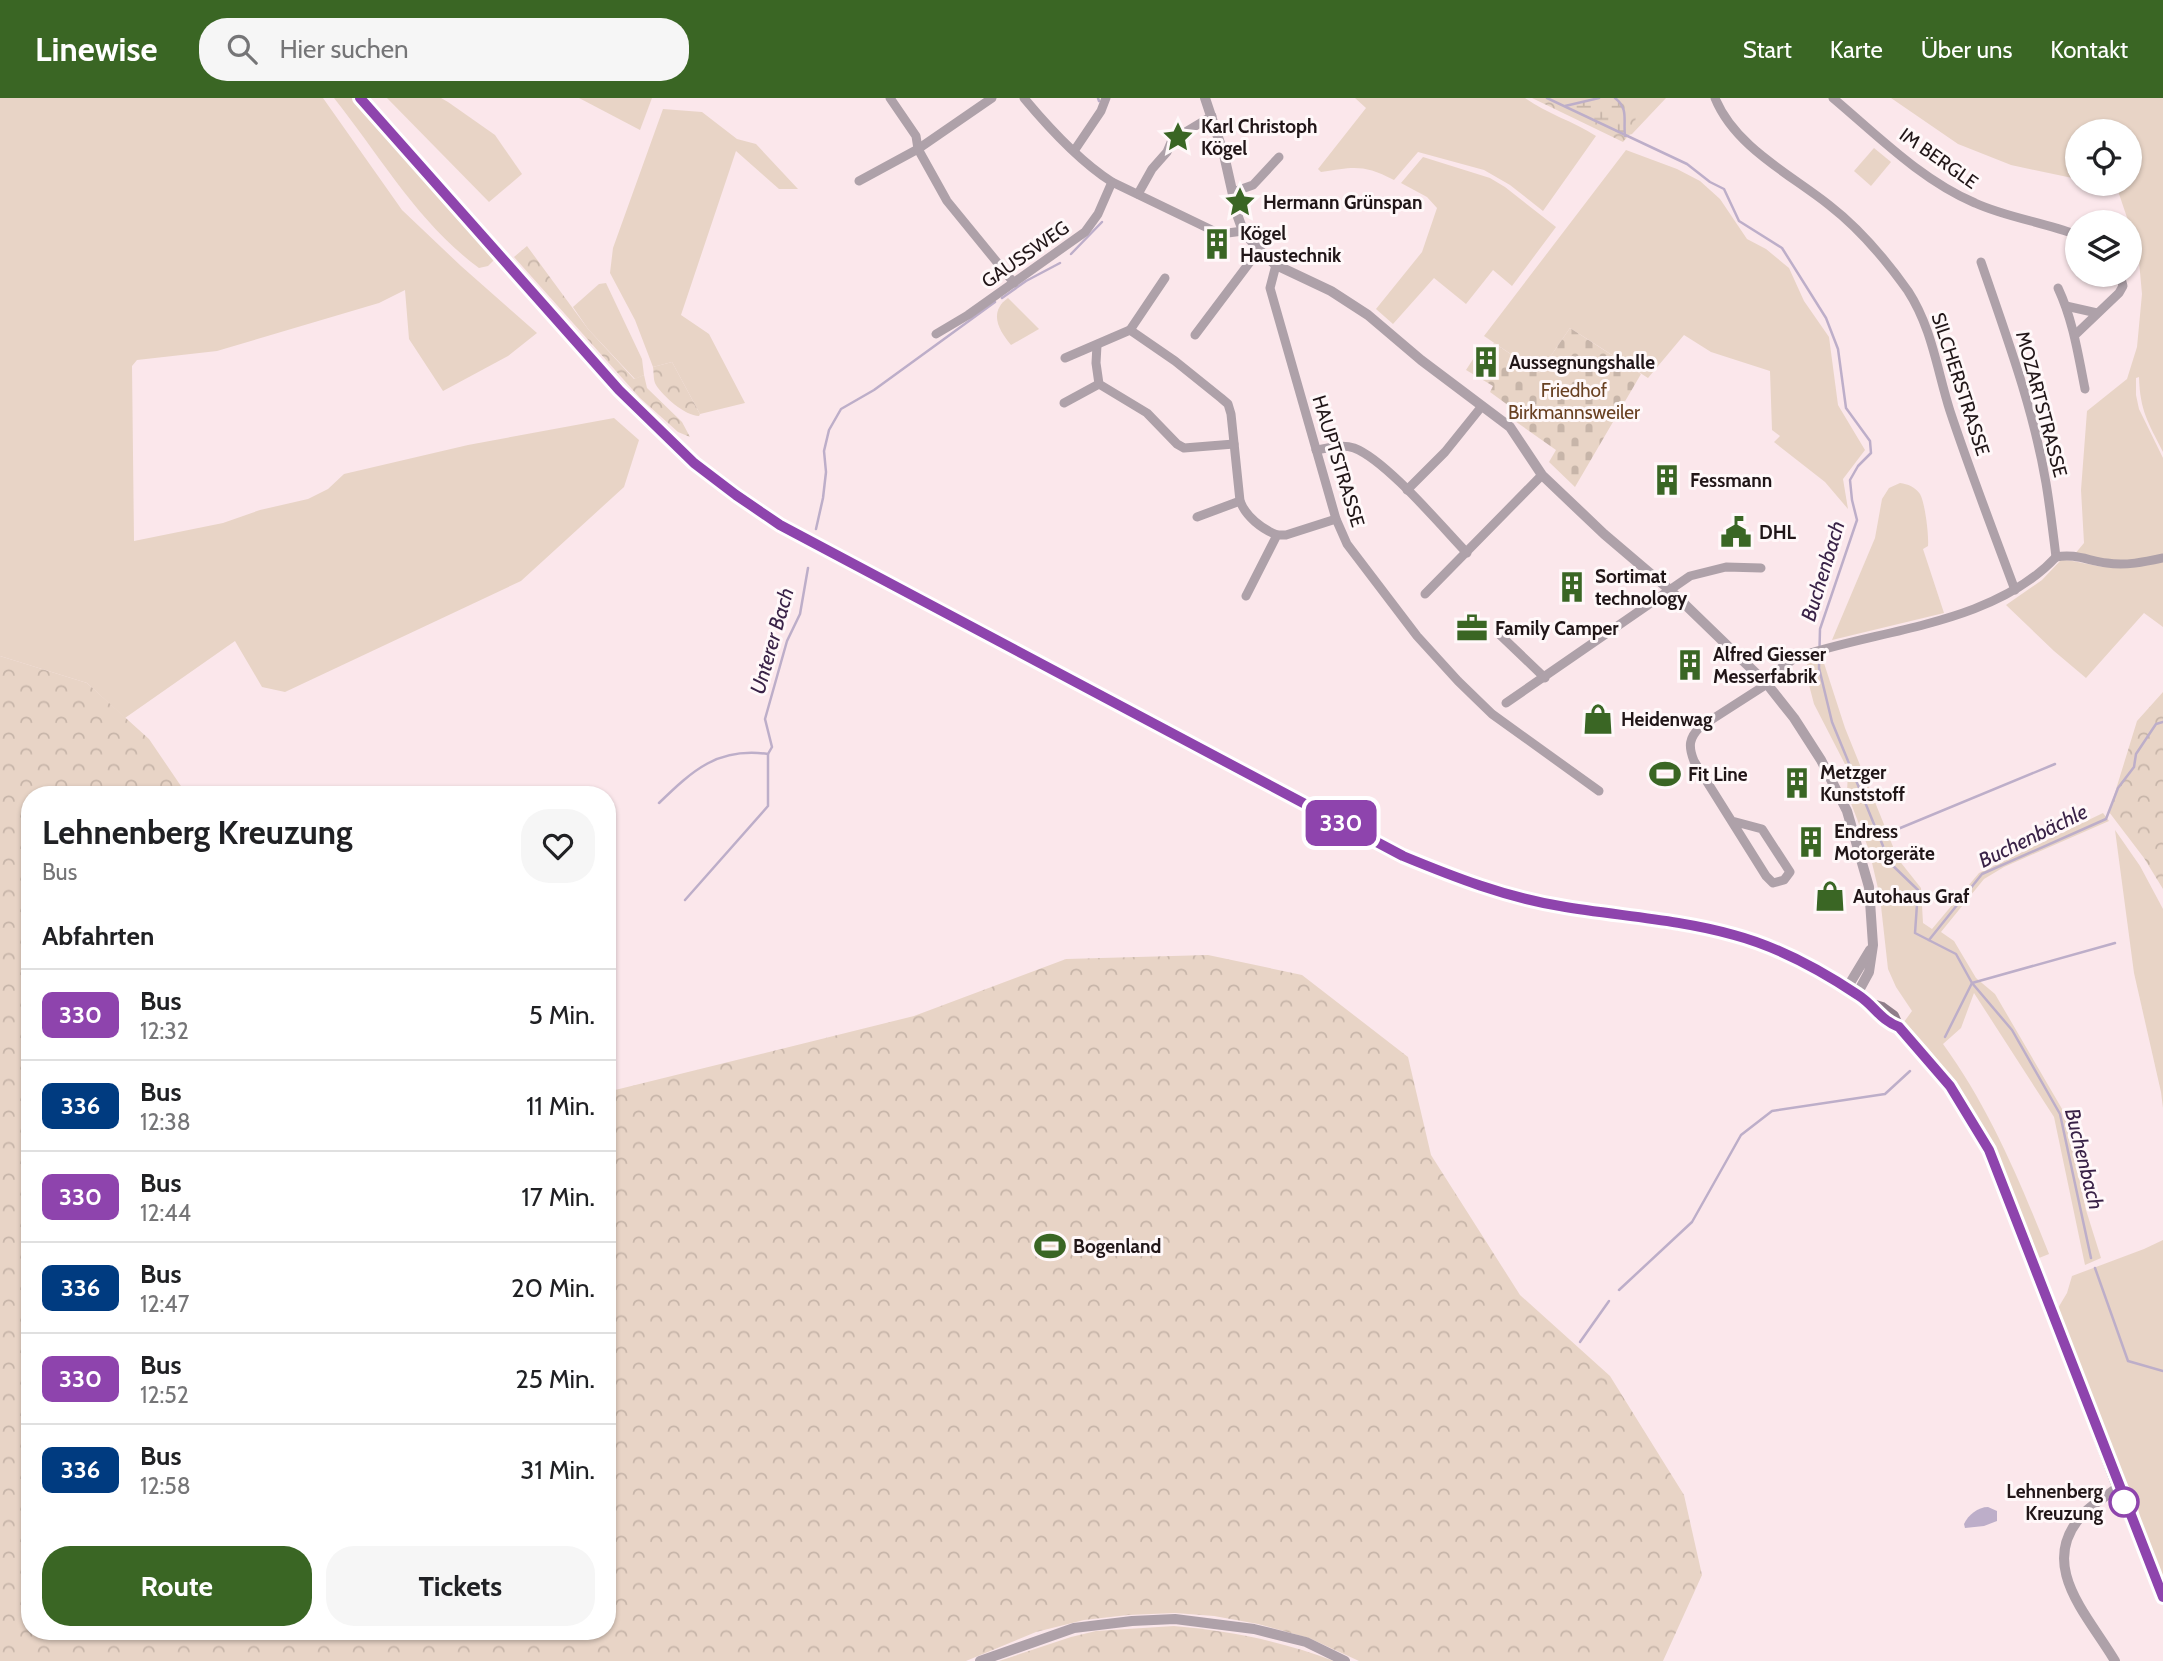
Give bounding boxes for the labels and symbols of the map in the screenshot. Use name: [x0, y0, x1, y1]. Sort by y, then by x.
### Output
place label: Karl Christoph Kögel: [1201, 115, 1317, 160]
place icon: Karl Christoph Kögel: [1161, 120, 1195, 154]
street label: IM BERGLE: [1895, 123, 1982, 194]
place icon: Hermann Grünspan: [1223, 185, 1257, 219]
place label: Hermann Grünspan: [1263, 191, 1422, 214]
street label: GAUSSWEG: [977, 216, 1073, 293]
place label: Kögel Haustechnik: [1240, 222, 1342, 267]
building icon: Kögel Haustechnik: [1200, 227, 1234, 261]
street label: SILCHERSTRASSE: [1927, 310, 1995, 459]
street label: MOZARTSTRASSE: [2011, 329, 2072, 480]
building icon: Aussegnungshalle: [1469, 345, 1503, 379]
place label: Aussegnungshalle: [1509, 351, 1655, 374]
park label: Friedhof Birkmannsweiler: [1508, 379, 1640, 424]
street label: HAUPTSTRASSE: [1308, 392, 1369, 530]
building icon: Fessmann: [1650, 463, 1684, 497]
place label: Fessmann: [1690, 469, 1772, 492]
public building icon: DHL: [1719, 515, 1753, 549]
water label: Buchenbach: [1795, 518, 1850, 624]
place label: DHL: [1759, 521, 1797, 544]
place label: Sortimat technology: [1595, 565, 1688, 610]
building icon: Sortimat technology: [1555, 570, 1589, 604]
water label: Unterer Bach: [744, 585, 799, 697]
office icon: Family Camper: [1455, 611, 1489, 645]
place label: Family Camper: [1495, 617, 1619, 640]
place label: Alfred Giesser Messerfabrik: [1713, 643, 1827, 688]
building icon: Alfred Giesser Messerfabrik: [1673, 648, 1707, 682]
shop icon: Heidenwag: [1581, 702, 1615, 736]
place label: Heidenwag: [1621, 708, 1713, 731]
sports icon: Fit Line: [1648, 757, 1682, 791]
place label: Metzger Kunststoff: [1820, 761, 1906, 806]
place label: Fit Line: [1688, 763, 1748, 786]
building icon: Metzger Kunststoff: [1780, 766, 1814, 800]
water label: Buchenbächle: [1974, 798, 2092, 873]
line badge: 330: [1301, 800, 1381, 846]
place label: Endress Motorgeräte: [1834, 820, 1935, 865]
building icon: Endress Motorgeräte: [1794, 825, 1828, 859]
shop icon: Autohaus Graf: [1813, 879, 1847, 913]
place label: Autohaus Graf: [1853, 885, 1970, 908]
water label: Buchenbach: [2060, 1106, 2109, 1212]
sports icon: Bogenland: [1033, 1229, 1067, 1263]
place label: Bogenland: [1073, 1235, 1161, 1258]
place label: Lehnenberg Kreuzung: [2006, 1480, 2103, 1525]
marker: Lehnenberg Kreuzung: [2109, 1487, 2139, 1517]

